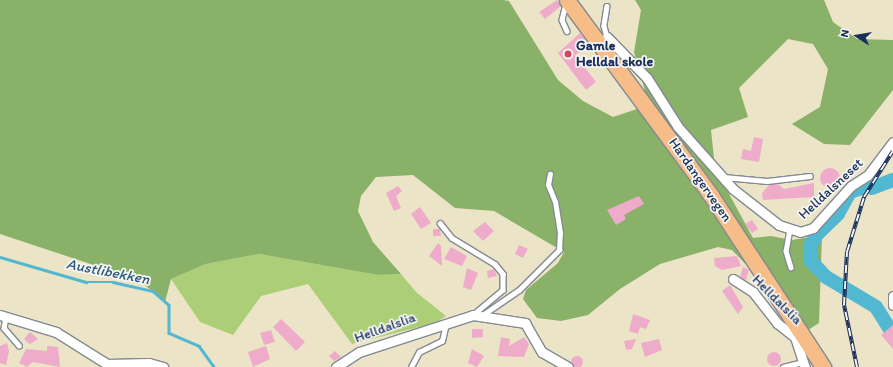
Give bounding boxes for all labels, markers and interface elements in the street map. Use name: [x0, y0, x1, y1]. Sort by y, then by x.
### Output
north arrow: [837, 16, 877, 56]
text: N: [838, 28, 852, 38]
place label: Gamle Helldal skole: [576, 38, 653, 70]
marker: Gamle Helldal skole: [563, 49, 573, 59]
street label: Hardangervegen: [665, 135, 735, 225]
street label: Helldalsneset: [795, 155, 867, 223]
water label: Austlibekken: [65, 255, 151, 289]
street label: Helldalslia: [749, 272, 805, 328]
street label: Helldalslia: [352, 309, 418, 347]

